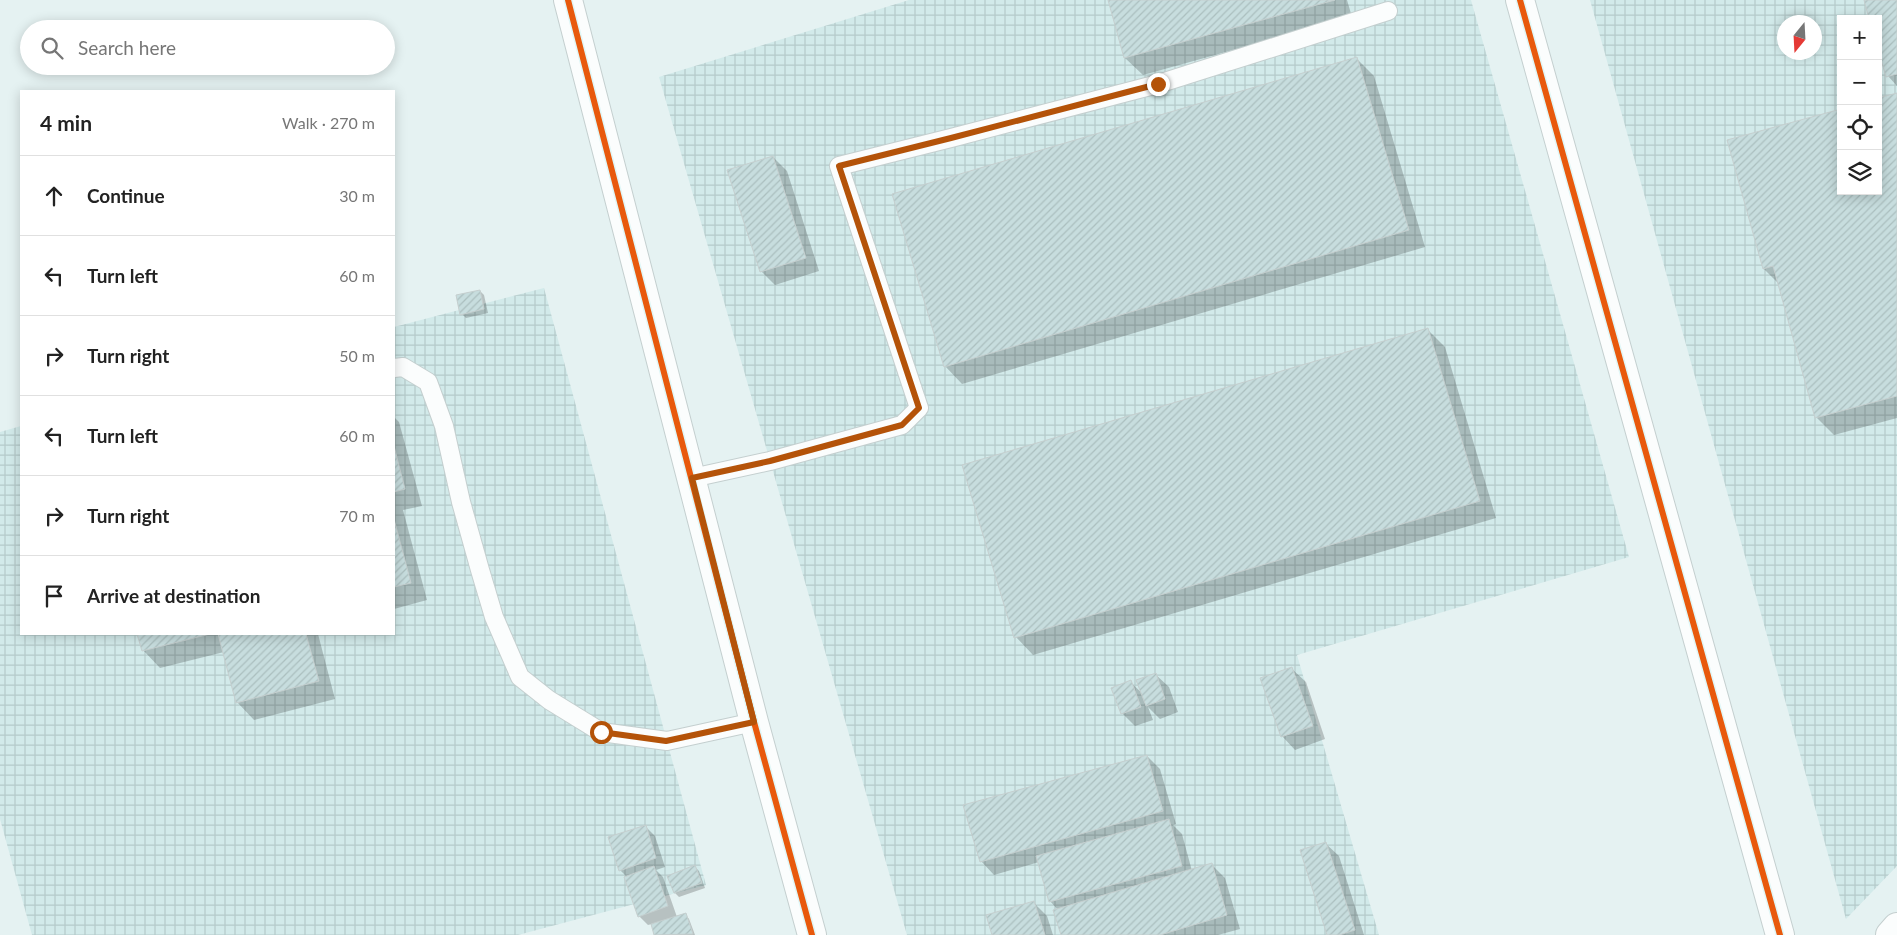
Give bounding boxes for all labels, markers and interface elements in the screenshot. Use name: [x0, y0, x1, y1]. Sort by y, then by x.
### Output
north arrow: [1777, 15, 1822, 60]
map controls: [1837, 15, 1882, 195]
button: +: [1837, 15, 1882, 60]
search box: [20, 20, 395, 75]
icon: search: [38, 34, 66, 62]
text: Search here: [78, 36, 176, 59]
button: −: [1837, 60, 1882, 105]
route end: [1147, 73, 1170, 96]
button: locate: [1837, 105, 1882, 150]
text: 4 min: [40, 110, 92, 135]
text: Walk · 270 m: [282, 113, 375, 132]
button: layers: [1837, 150, 1882, 195]
icon: ahead: [40, 182, 68, 210]
text: Continue: [87, 184, 165, 207]
text: 30 m: [339, 186, 375, 205]
icon: left: [40, 262, 68, 290]
text: Turn left: [87, 264, 158, 287]
text: 60 m: [339, 266, 375, 285]
icon: right: [40, 342, 68, 370]
text: Turn right: [87, 344, 169, 367]
text: 50 m: [339, 346, 375, 365]
icon: left: [40, 422, 68, 450]
text: Turn left: [87, 424, 158, 447]
text: 60 m: [339, 426, 375, 445]
icon: right: [40, 502, 68, 530]
text: Turn right: [87, 504, 169, 527]
text: 70 m: [339, 506, 375, 525]
icon: arrive: [40, 582, 68, 610]
text: Arrive at destination: [87, 584, 260, 607]
route start: [590, 721, 613, 744]

